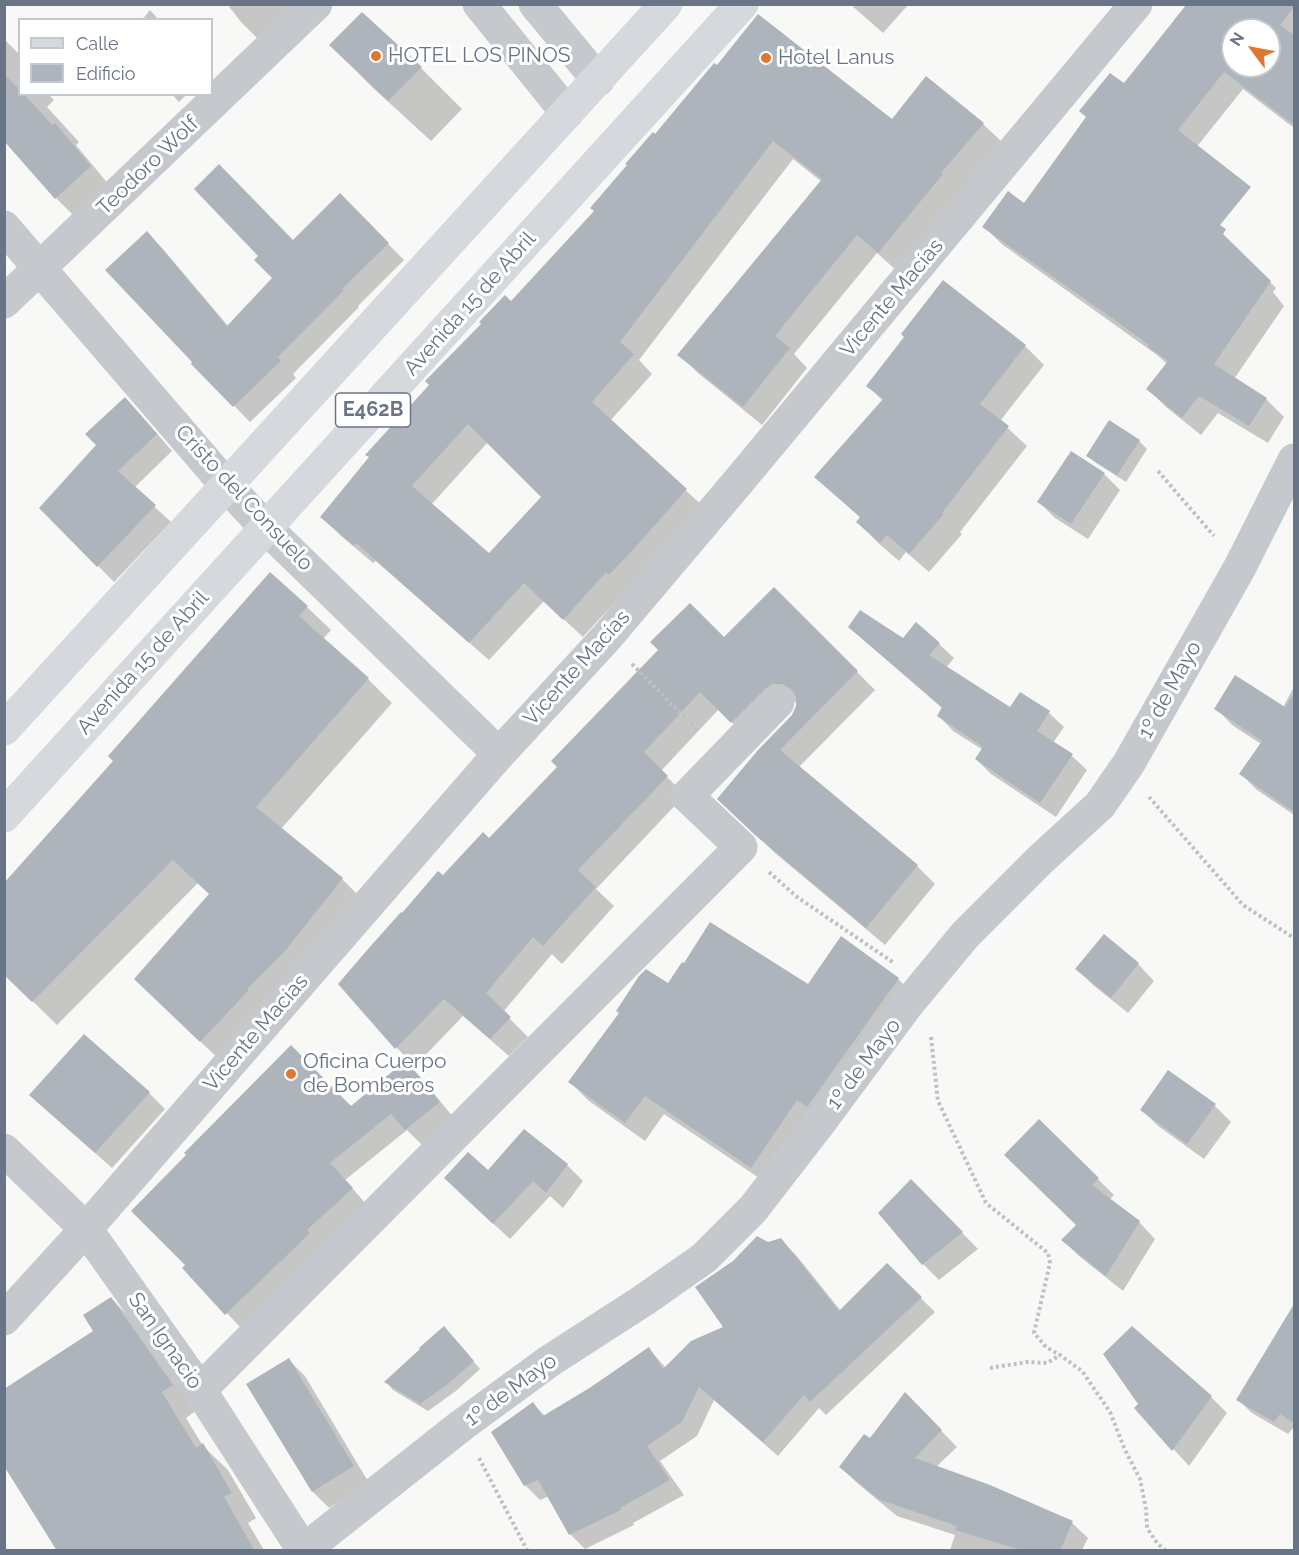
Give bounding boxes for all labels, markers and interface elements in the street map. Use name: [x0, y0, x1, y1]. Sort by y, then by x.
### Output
legend: [18, 18, 213, 96]
north arrow: [1221, 18, 1281, 78]
text: N: [1226, 29, 1248, 49]
text: Calle: [76, 33, 119, 54]
place label: HOTEL LOS PINOS: [388, 43, 570, 69]
place label: Hotel Lanus: [778, 45, 894, 71]
marker: HOTEL LOS PINOS: [369, 49, 383, 63]
marker: Hotel Lanus: [759, 51, 773, 65]
text: Edificio: [76, 63, 135, 84]
street label: Teodoro Wolf: [92, 111, 204, 221]
street label: Avenida 15 de Abril: [399, 227, 541, 381]
street label: Vicente Macías: [835, 234, 949, 362]
road number: E462B: [336, 393, 410, 427]
street label: Cristo del Consuelo: [170, 420, 318, 576]
street label: Avenida 15 de Abril: [72, 586, 214, 740]
street label: Vicente Macías: [519, 605, 635, 731]
street label: 1º de Mayo: [1133, 637, 1207, 743]
street label: Vicente Macías: [198, 969, 314, 1097]
street label: 1º de Mayo: [822, 1014, 906, 1114]
place label: Oficina Cuerpo de Bomberos: [303, 1049, 447, 1099]
marker: Oficina Cuerpo de Bomberos: [284, 1067, 298, 1081]
street label: San Ignacio: [123, 1288, 207, 1394]
street label: 1º de Mayo: [460, 1348, 562, 1432]

